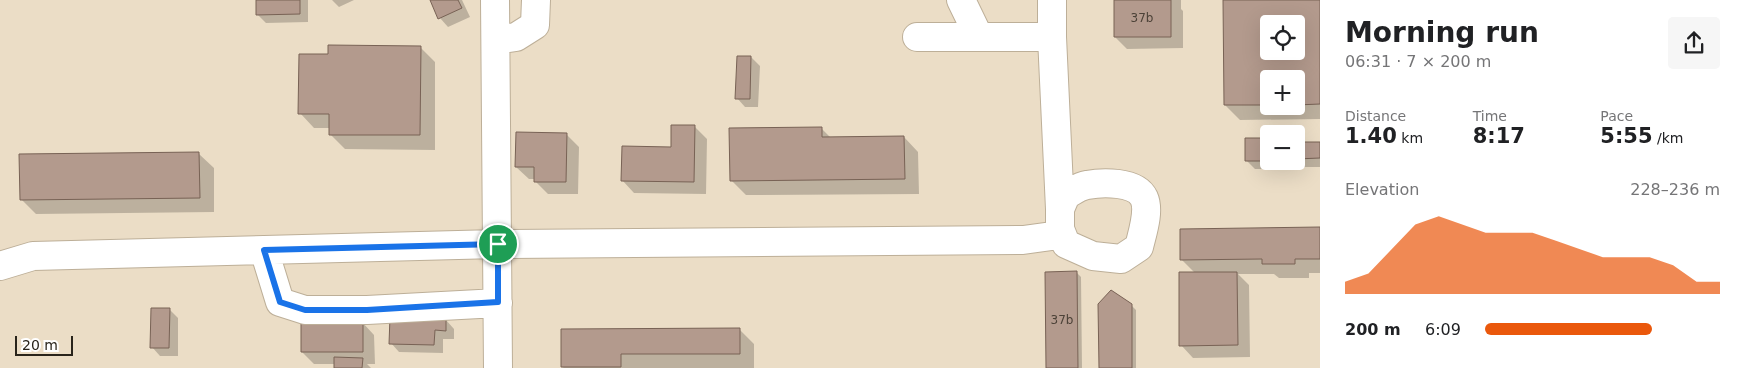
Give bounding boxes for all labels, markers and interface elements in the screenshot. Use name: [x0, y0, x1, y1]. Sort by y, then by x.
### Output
house number: 37b: [1131, 11, 1153, 25]
map controls: [1260, 15, 1305, 170]
button: locate: [1260, 15, 1305, 60]
text: Morning run: [1345, 16, 1539, 49]
button: share: [1668, 17, 1720, 69]
text: 06:31 · 7 × 200 m: [1345, 52, 1491, 71]
button: +: [1260, 70, 1305, 115]
text: Distance: [1345, 108, 1406, 124]
text: Time: [1473, 108, 1507, 124]
text: Pace: [1600, 108, 1633, 124]
text: 1.40: [1345, 124, 1397, 148]
text: 8:17: [1473, 124, 1525, 148]
text: 5:55: [1600, 124, 1653, 148]
button: −: [1260, 125, 1305, 170]
text: km: [1397, 130, 1423, 146]
text: /km: [1653, 130, 1683, 146]
text: Elevation: [1345, 180, 1419, 199]
text: 228–236 m: [1630, 180, 1720, 199]
pin: [477, 223, 519, 265]
icon: arrive: [484, 230, 512, 258]
house number: 37b: [1051, 313, 1073, 327]
text: 200 m: [1345, 320, 1401, 339]
text: 6:09: [1425, 320, 1461, 339]
scale bar: [15, 333, 72, 356]
text: 20 m: [22, 337, 58, 353]

